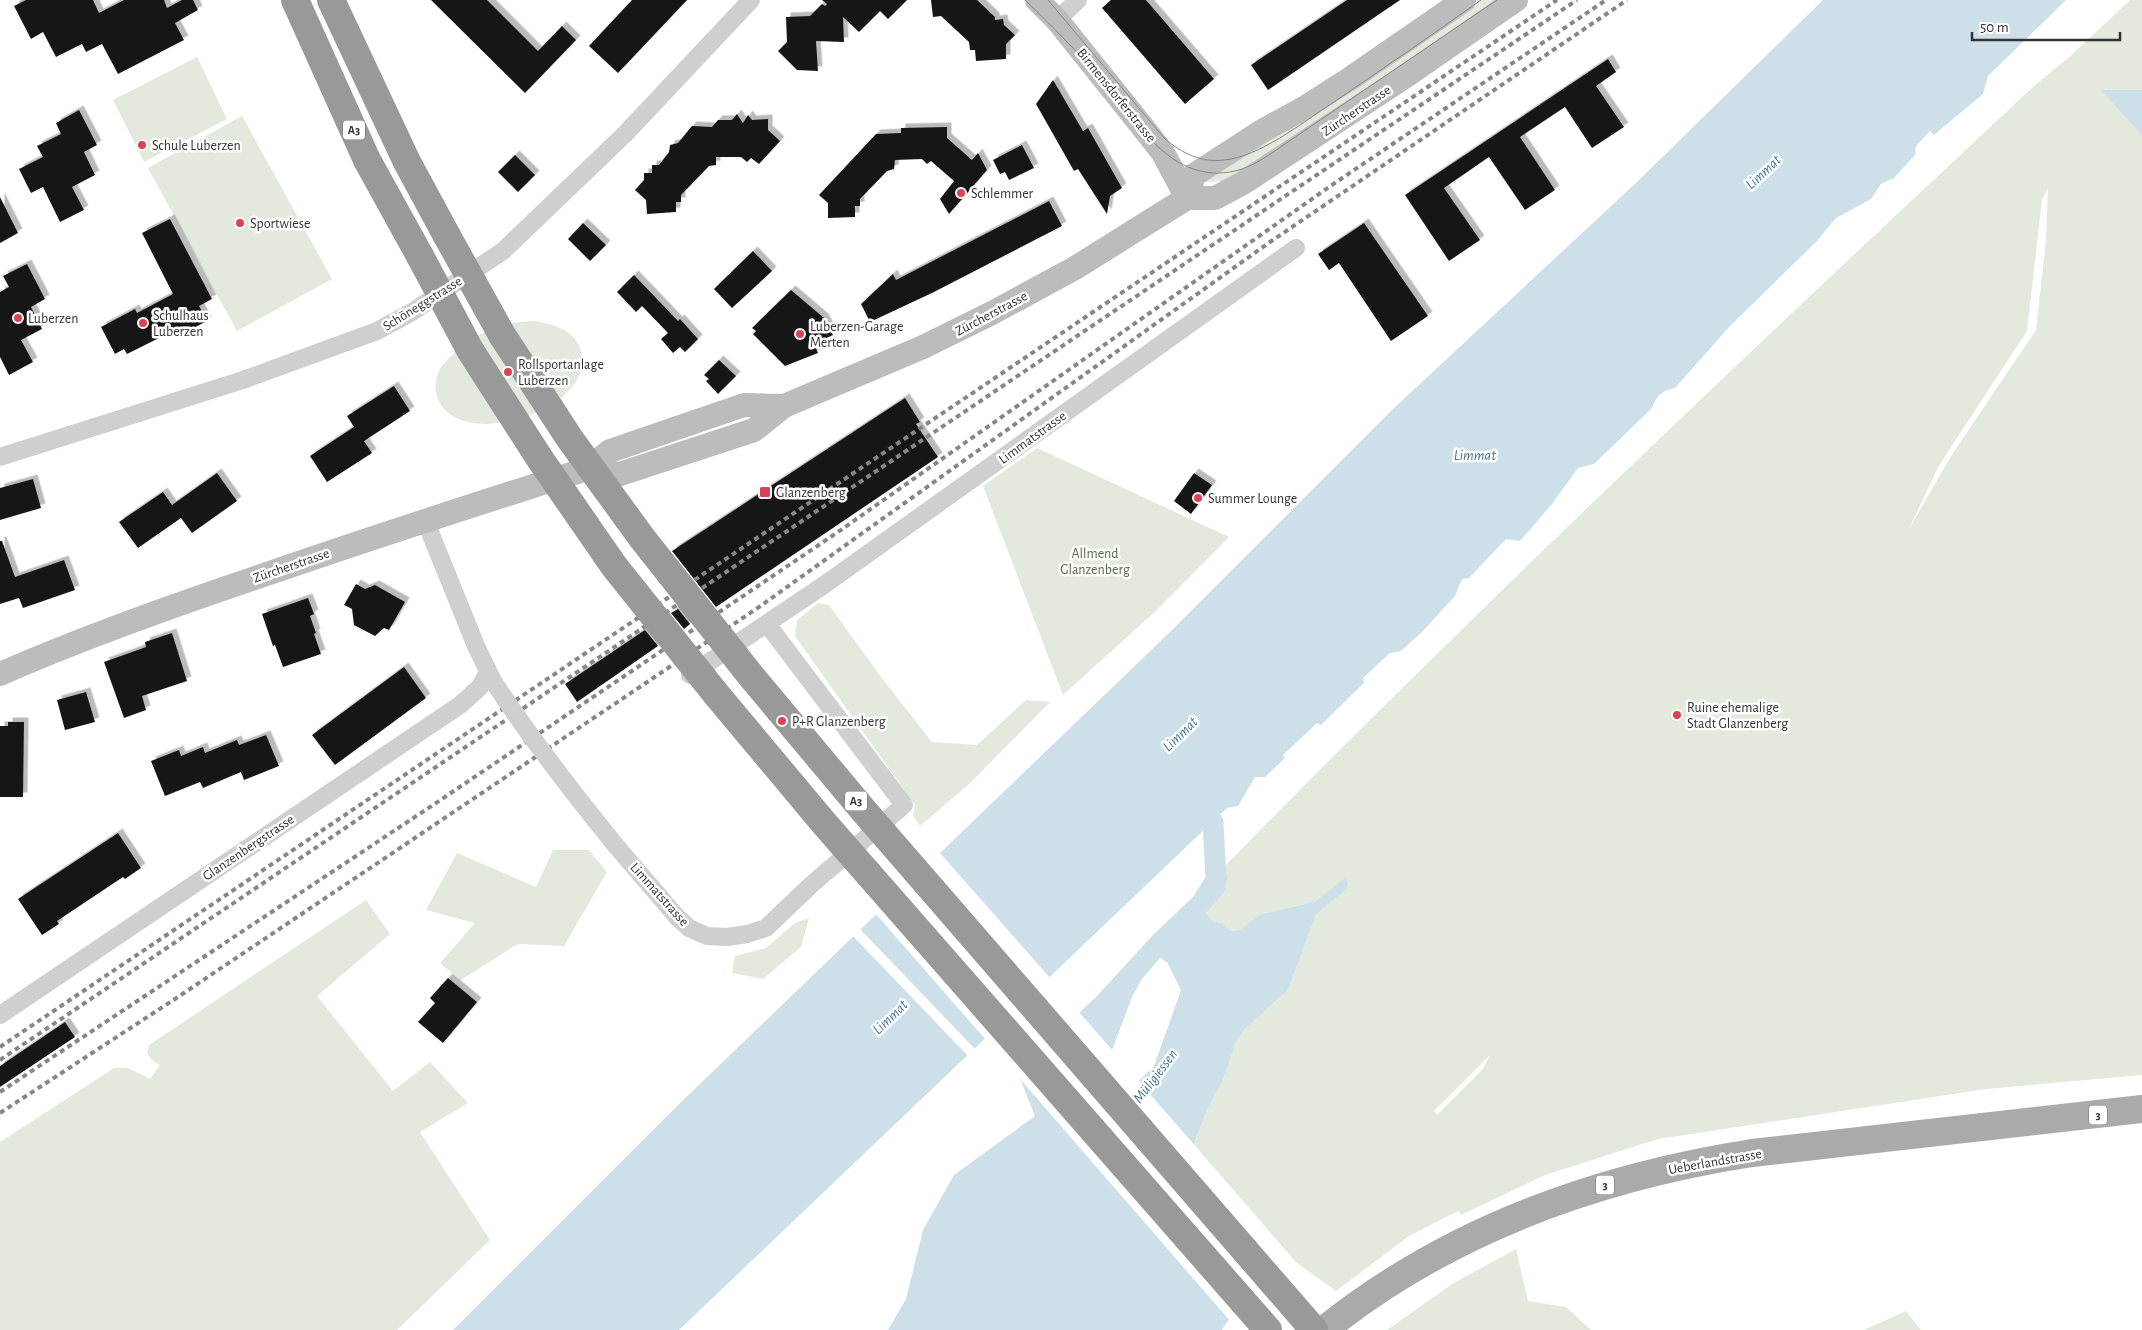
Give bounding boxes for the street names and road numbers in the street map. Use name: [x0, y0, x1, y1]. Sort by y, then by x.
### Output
street label: Birmensdorferstrasse: [1074, 46, 1158, 145]
street label: Zürcherstrasse: [1320, 83, 1393, 139]
road number: A3: [343, 120, 365, 140]
street label: Schöneggstrasse: [381, 274, 464, 334]
street label: Zürcherstrasse: [953, 289, 1030, 339]
street label: Limmatstrasse: [996, 409, 1069, 467]
street label: Zürcherstrasse: [251, 546, 331, 586]
road number: A3: [845, 791, 867, 810]
street label: Glanzenbergstrasse: [200, 812, 297, 884]
street label: Limmatstrasse: [627, 860, 691, 929]
road number: 3: [2089, 1106, 2107, 1124]
street label: Ueberlandstrasse: [1667, 1147, 1763, 1177]
road number: 3: [1596, 1176, 1614, 1194]

